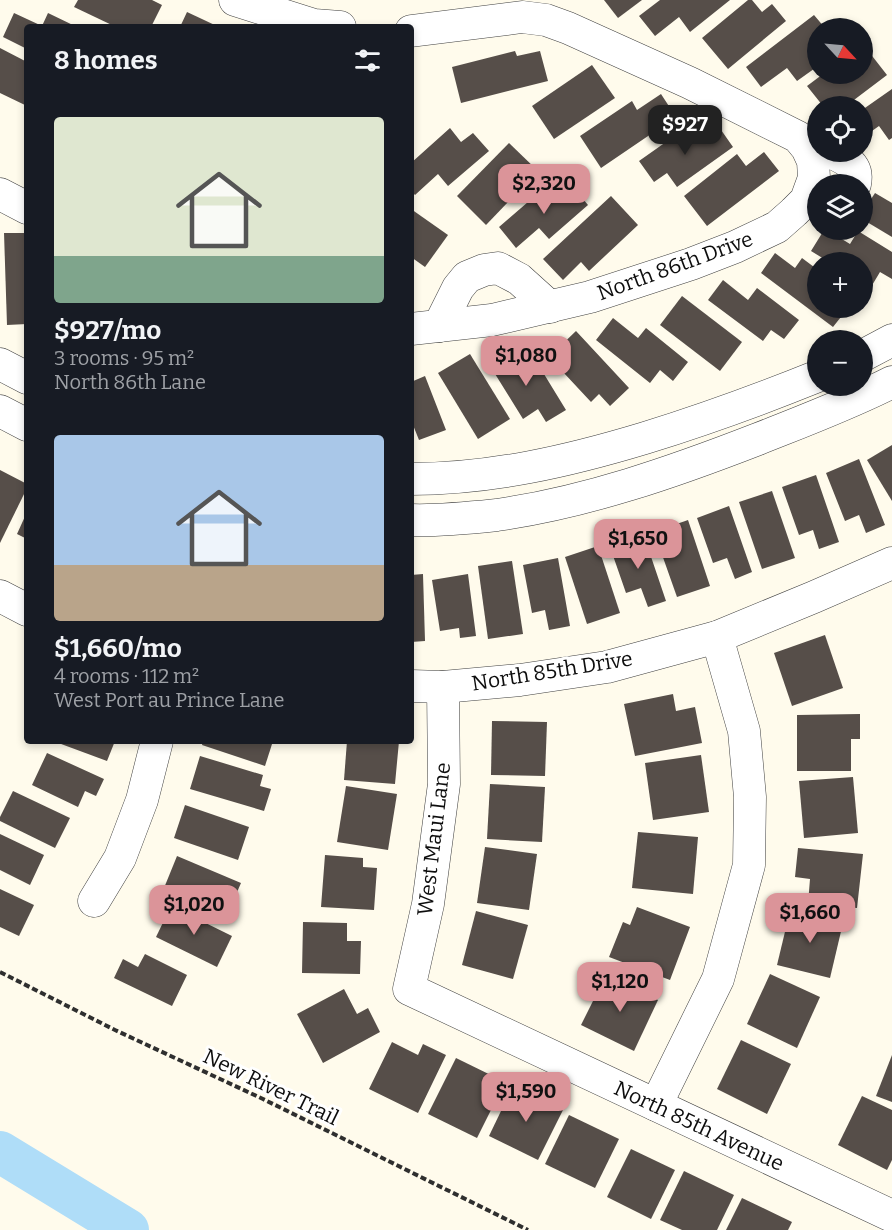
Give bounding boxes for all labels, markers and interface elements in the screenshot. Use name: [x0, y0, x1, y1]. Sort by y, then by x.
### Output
north arrow: [807, 18, 873, 84]
map controls: [807, 18, 873, 396]
icon: filters: [351, 44, 384, 77]
text: 8 homes: [54, 45, 158, 76]
button: locate: [807, 96, 873, 162]
pin: $927: [649, 105, 721, 156]
text: $927: [662, 112, 708, 136]
icon: home: [165, 156, 273, 264]
pin: $2,320: [495, 164, 593, 215]
text: $2,320: [512, 171, 576, 195]
button: layers: [807, 174, 873, 240]
street label: North 86th Drive: [594, 226, 756, 306]
button: +: [807, 252, 873, 318]
text: $927/mo: [54, 315, 161, 346]
button: −: [807, 330, 873, 396]
pin: $1,080: [477, 336, 575, 387]
text: $1,080: [495, 343, 557, 367]
text: 3 rooms · 95 m²: [54, 346, 194, 370]
text: North 86th Lane: [54, 370, 206, 394]
icon: home: [165, 474, 273, 582]
pin: $1,650: [589, 519, 687, 570]
text: $1,650: [608, 526, 668, 550]
text: $1,660/mo: [54, 633, 182, 664]
street label: North 85th Drive: [470, 645, 634, 697]
text: 4 rooms · 112 m²: [54, 664, 199, 688]
text: West Port au Prince Lane: [54, 688, 284, 712]
street label: West Maui Lane: [412, 761, 456, 917]
pin: $1,020: [145, 885, 243, 936]
text: $1,020: [163, 892, 225, 916]
pin: $1,660: [761, 893, 859, 944]
text: $1,660: [779, 900, 841, 924]
pin: $1,120: [571, 962, 669, 1013]
text: $1,120: [591, 969, 649, 993]
street label: New River Trail: [199, 1043, 343, 1131]
pin: $1,590: [477, 1072, 575, 1123]
street label: North 85th Avenue: [610, 1075, 788, 1177]
text: $1,590: [496, 1079, 556, 1103]

